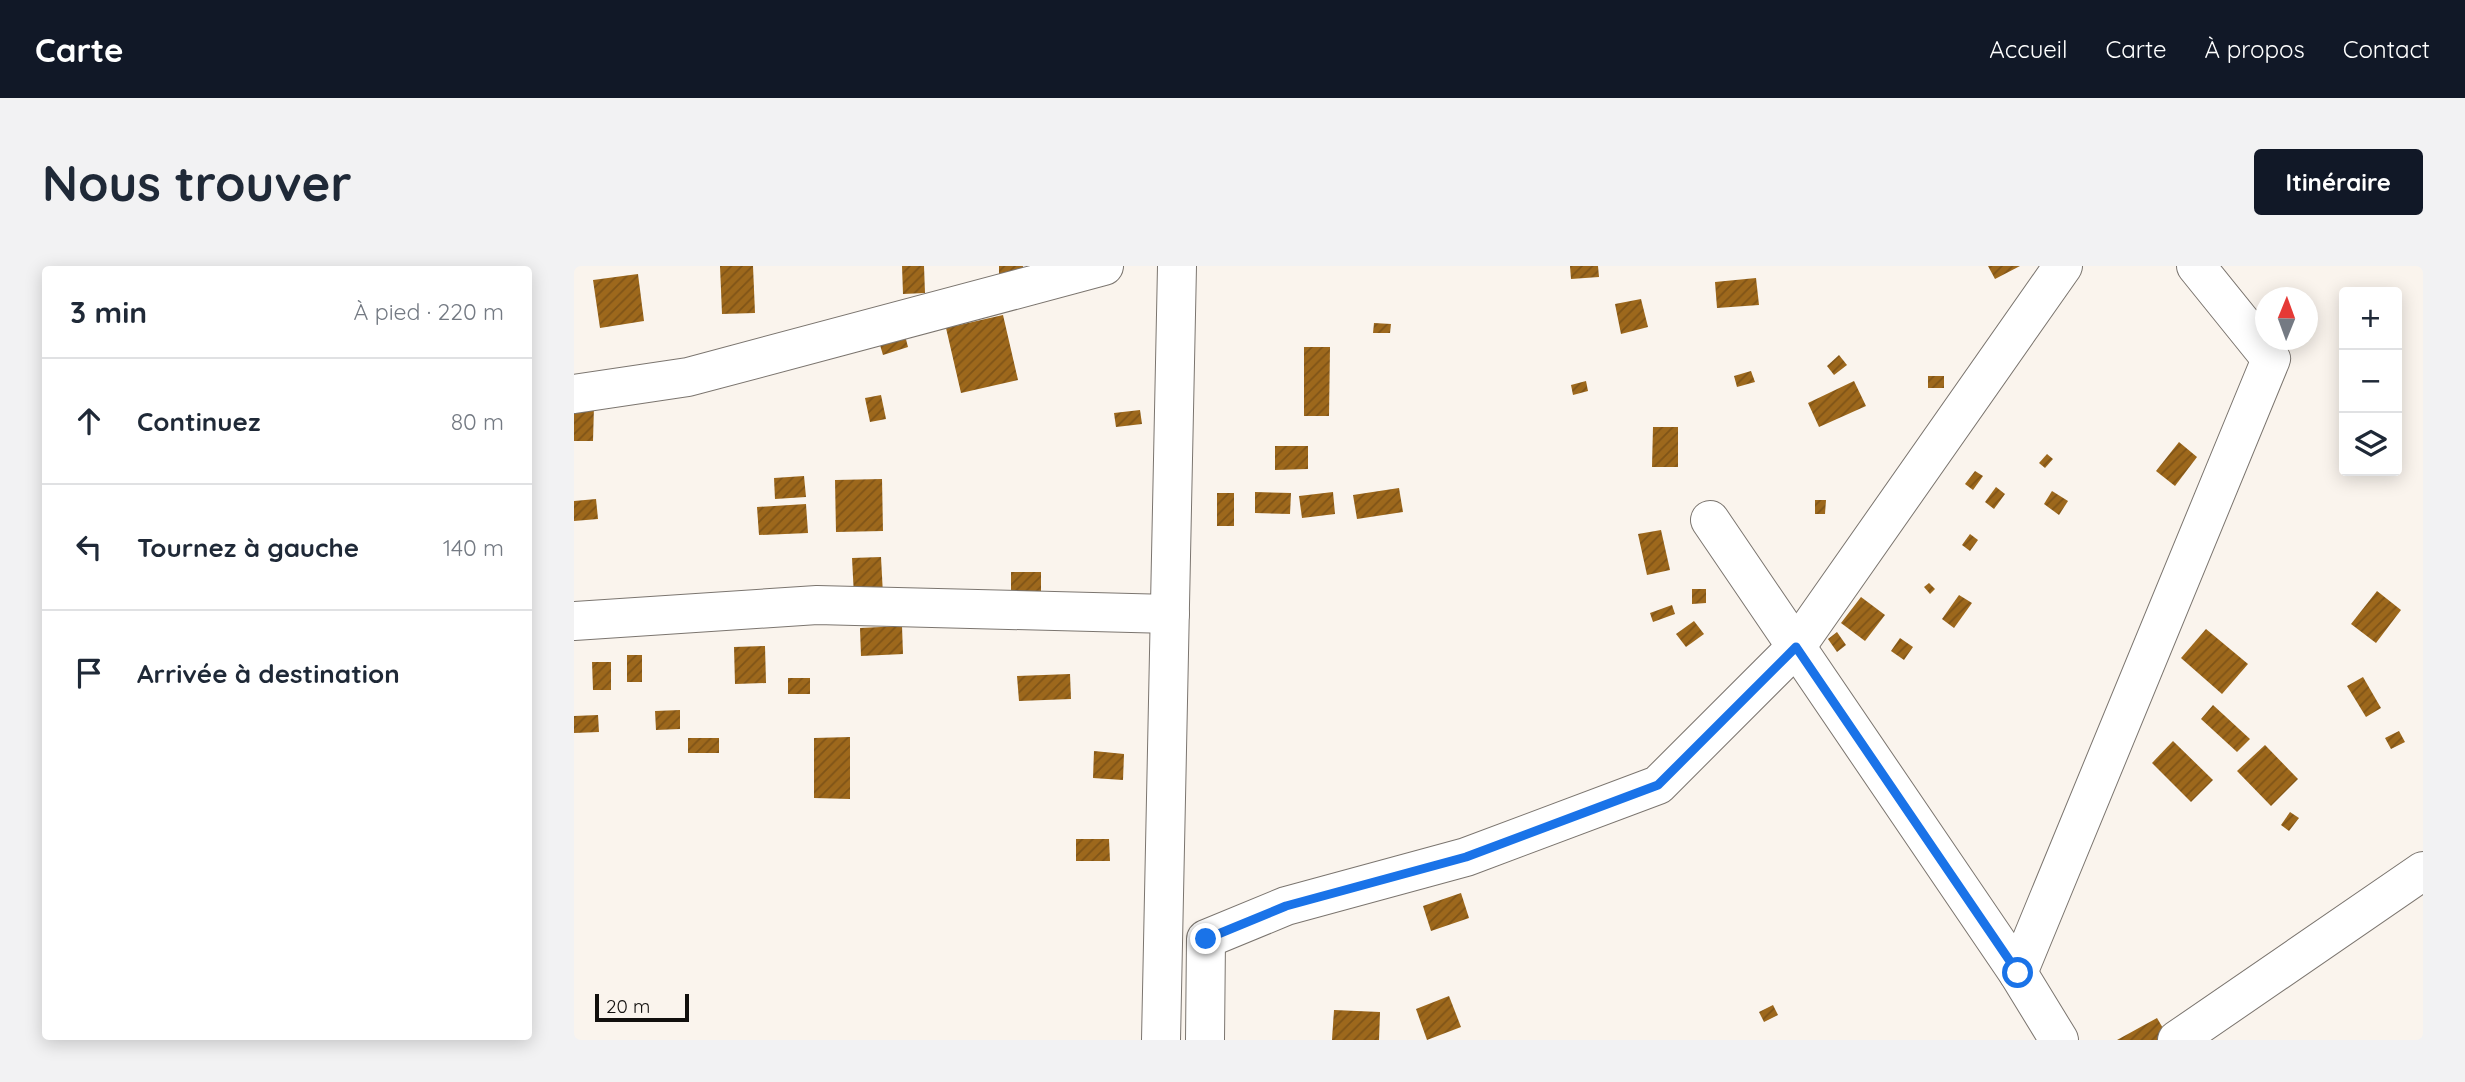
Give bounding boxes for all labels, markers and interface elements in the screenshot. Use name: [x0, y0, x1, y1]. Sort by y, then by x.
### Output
text: Carte: [35, 29, 124, 70]
text: Accueil: [1989, 34, 2068, 64]
text: Carte: [2106, 34, 2167, 64]
text: À propos: [2205, 34, 2305, 64]
text: Contact: [2343, 34, 2430, 64]
button: Itinéraire: [2254, 149, 2423, 215]
text: Nous trouver: [42, 152, 352, 213]
north arrow: [2255, 287, 2318, 350]
map controls: [2339, 287, 2402, 476]
button: +: [2339, 287, 2402, 350]
text: 3 min: [70, 293, 147, 331]
text: À pied · 220 m: [354, 297, 504, 326]
button: −: [2339, 350, 2402, 413]
icon: ahead: [70, 402, 108, 440]
text: Continuez: [137, 405, 260, 438]
text: 80 m: [451, 407, 504, 436]
button: layers: [2339, 413, 2402, 476]
icon: left: [70, 528, 108, 566]
text: Tournez à gauche: [137, 531, 359, 564]
text: 140 m: [443, 533, 504, 562]
icon: arrive: [70, 654, 108, 692]
text: Arrivée à destination: [137, 657, 400, 690]
route end: [1190, 923, 1221, 954]
route start: [2002, 957, 2033, 988]
scale bar: [595, 991, 690, 1023]
text: 20 m: [606, 994, 650, 1018]

